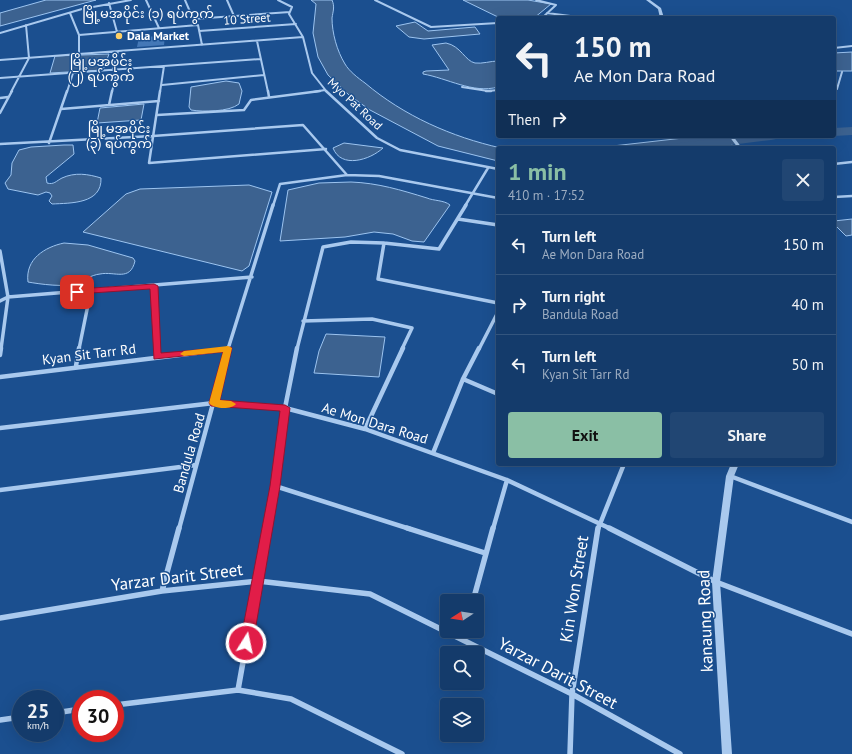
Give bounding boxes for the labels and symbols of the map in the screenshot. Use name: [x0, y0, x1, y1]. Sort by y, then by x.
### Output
district label: မြို့မအပိုင်း (၁) ရပ်ကွက်: [82, 5, 214, 24]
street label: 10 Street: [223, 9, 271, 28]
place label: Dala Market: [127, 28, 190, 43]
marker: Dala Market: [114, 31, 124, 41]
district label: မြို့မအပိုင်း (၂) ရပ်ကွက်: [68, 53, 134, 87]
street label: Myo Pat Road: [325, 74, 386, 133]
district label: မြို့မအပိုင်း (၃) ရပ်ကွက်: [86, 120, 152, 154]
pin: [60, 275, 94, 309]
street label: Kyan Sit Tarr Rd: [41, 339, 137, 369]
street label: Ae Mon Dara Road: [320, 398, 430, 448]
street label: Bandula Road: [169, 411, 209, 495]
street label: Kin Won Street: [555, 534, 593, 644]
street label: Yarzar Darit Street: [110, 558, 244, 596]
street label: kanaung Road: [692, 569, 718, 673]
north arrow: [440, 594, 484, 638]
position arrow: [225, 622, 267, 664]
street label: Yarzar Darit Street: [494, 632, 622, 714]
speed limit sign: 30: [72, 690, 124, 742]

